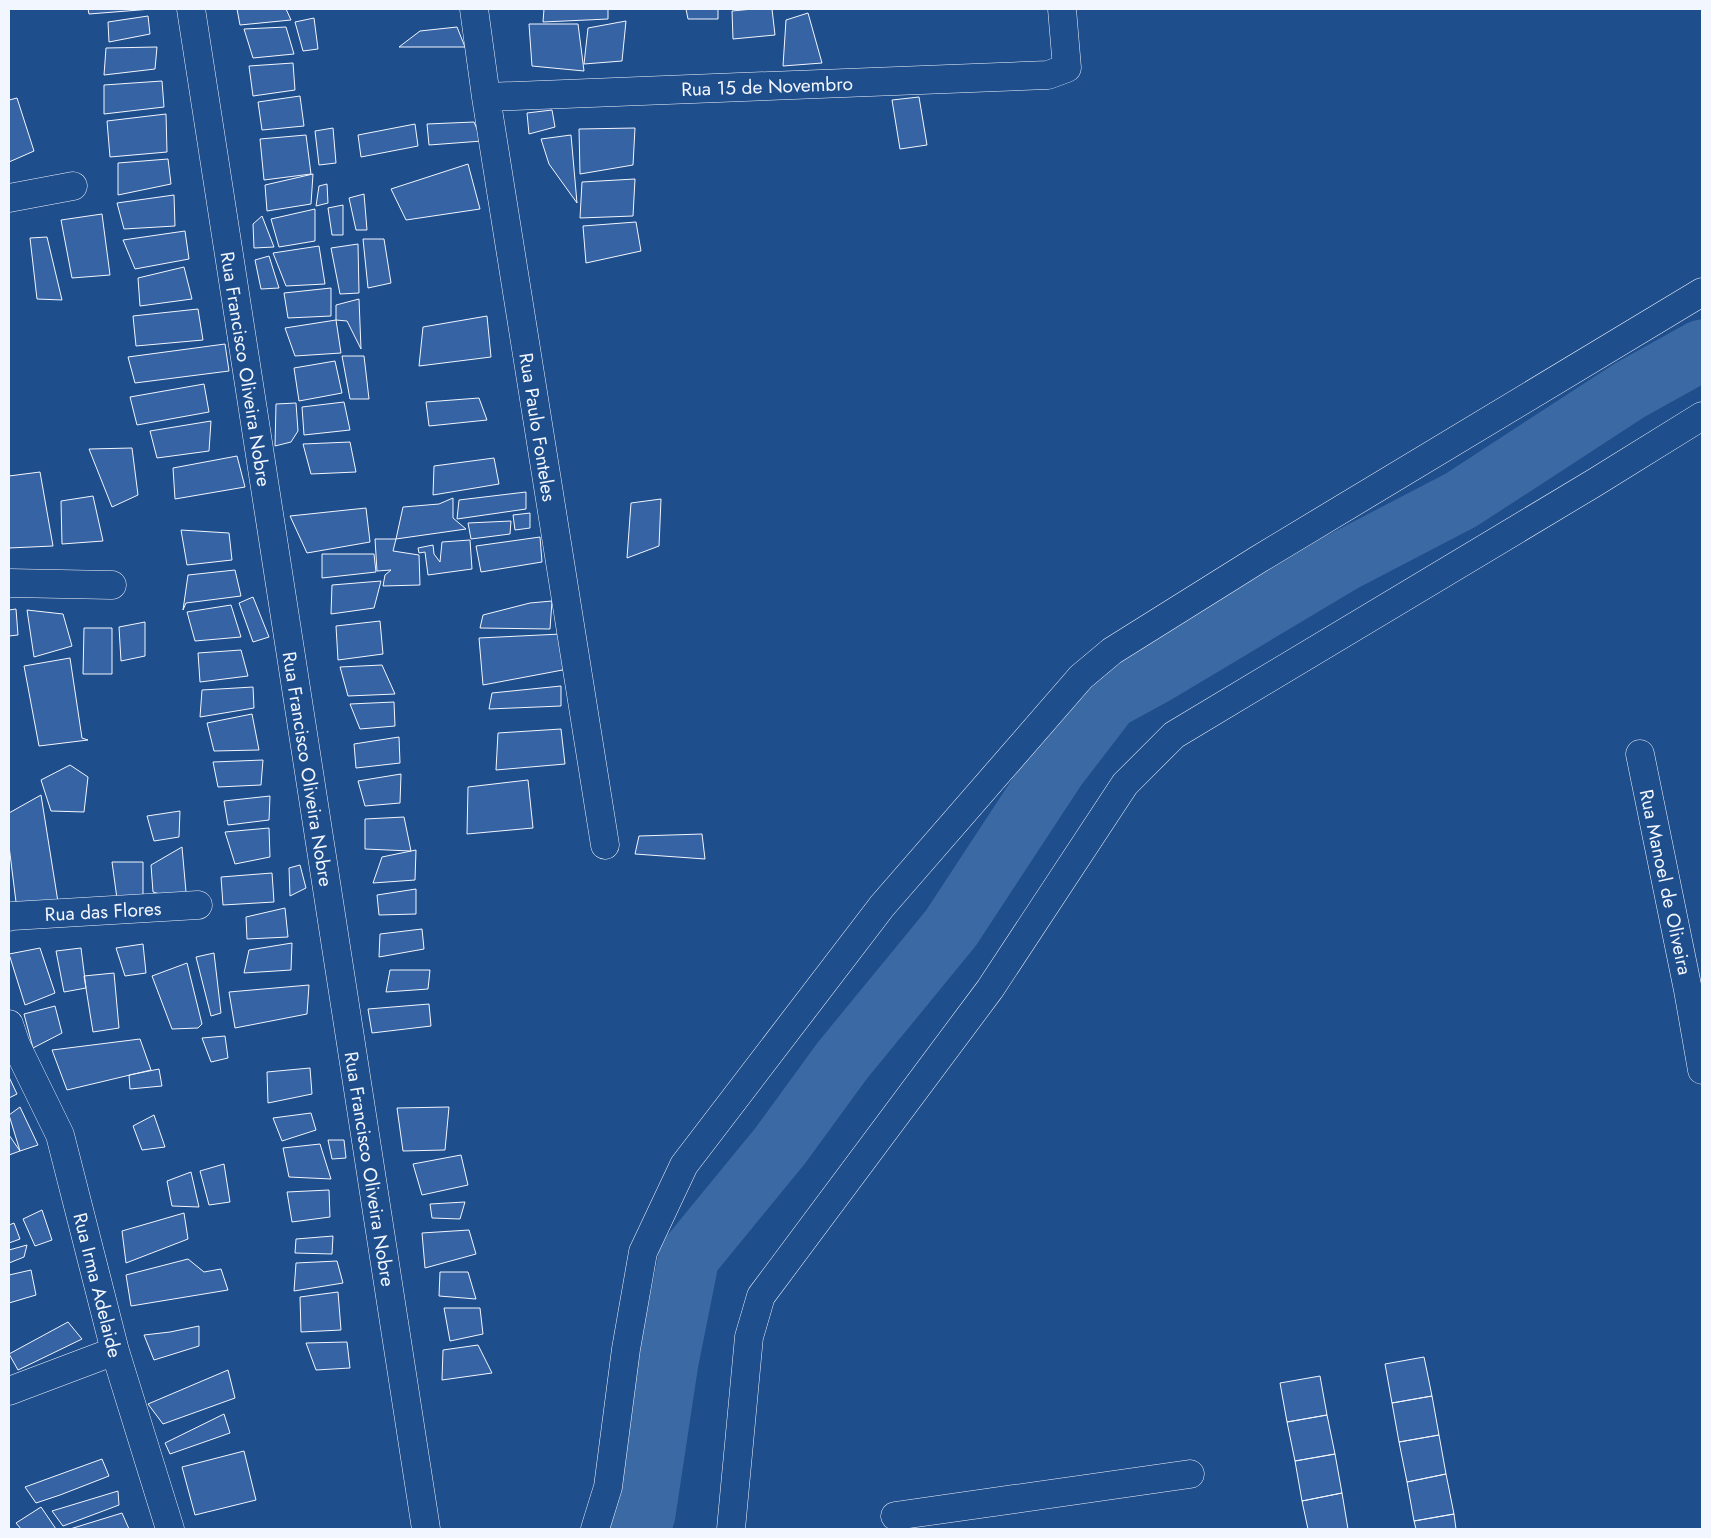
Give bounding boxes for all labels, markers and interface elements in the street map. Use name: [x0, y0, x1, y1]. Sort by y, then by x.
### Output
street label: Rua 15 de Novembro: [681, 70, 853, 103]
street label: Rua Francisco Oliveira Nobre: [214, 250, 277, 489]
street label: Rua Paulo Fonteles: [512, 351, 563, 504]
street label: Rua Francisco Oliveira Nobre: [276, 650, 339, 889]
street label: Rua Manoel de Oliveira: [1633, 787, 1698, 977]
street label: Rua das Flores: [44, 895, 162, 928]
street label: Rua Francisco Oliveira Nobre: [338, 1050, 401, 1289]
street label: Rua Irma Adelaide: [66, 1210, 129, 1361]

